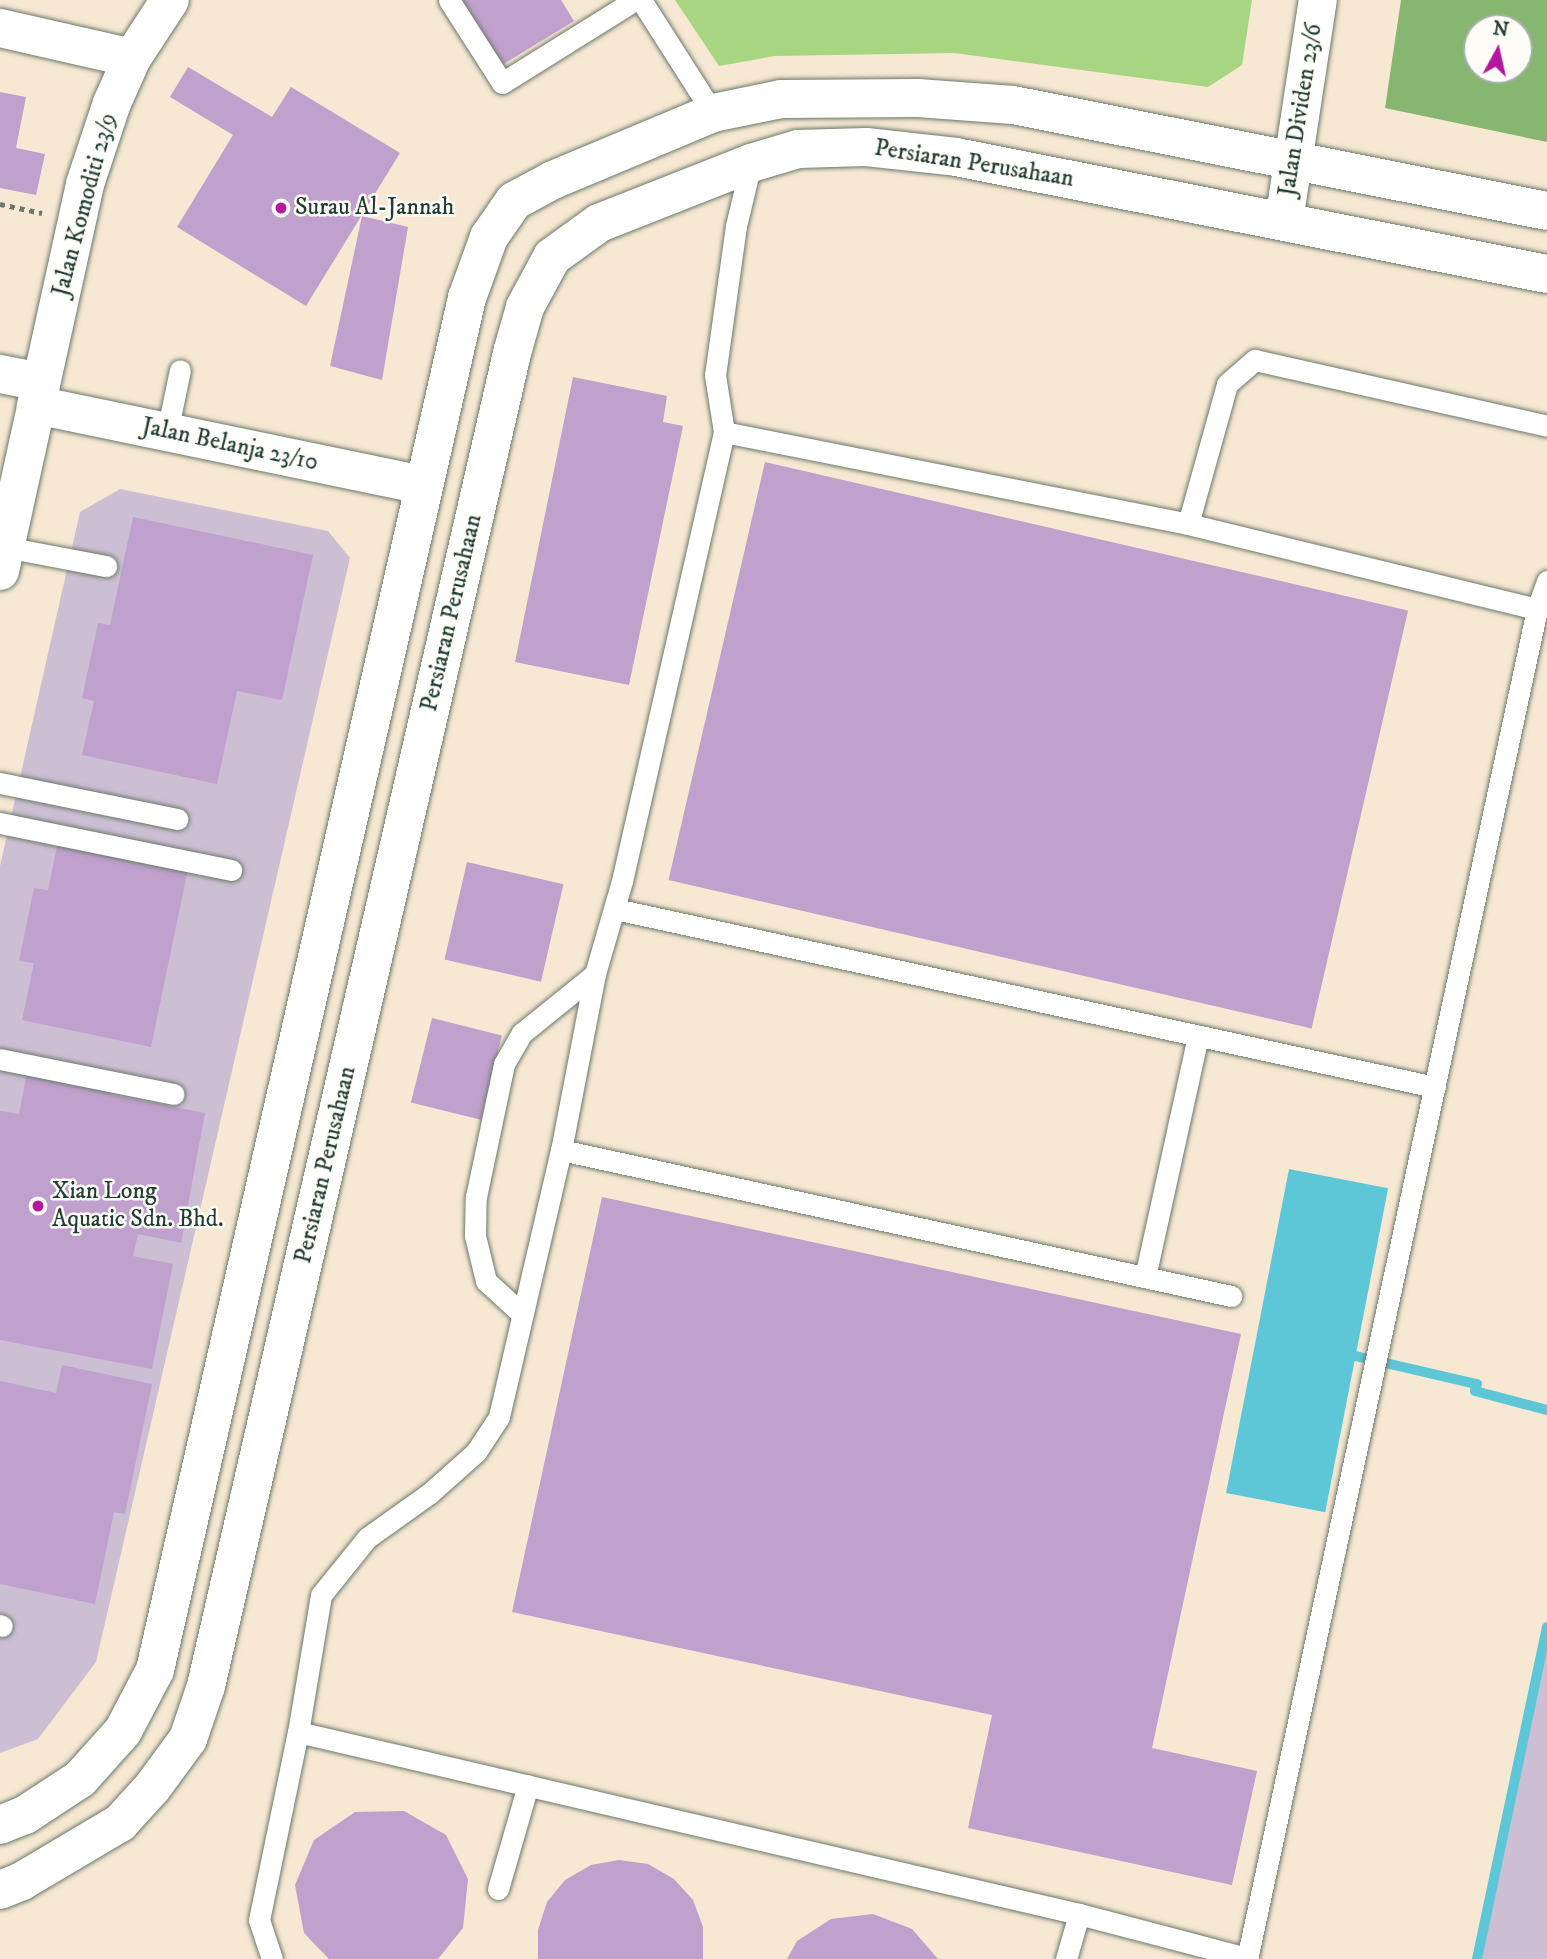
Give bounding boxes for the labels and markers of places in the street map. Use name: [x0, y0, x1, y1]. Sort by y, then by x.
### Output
place label: Surau Al-Jannah: [295, 194, 454, 222]
marker: Surau Al-Jannah: [273, 200, 289, 216]
place label: Xian Long Aquatic Sdn. Bhd.: [52, 1178, 224, 1234]
marker: Xian Long Aquatic Sdn. Bhd.: [30, 1198, 46, 1214]

